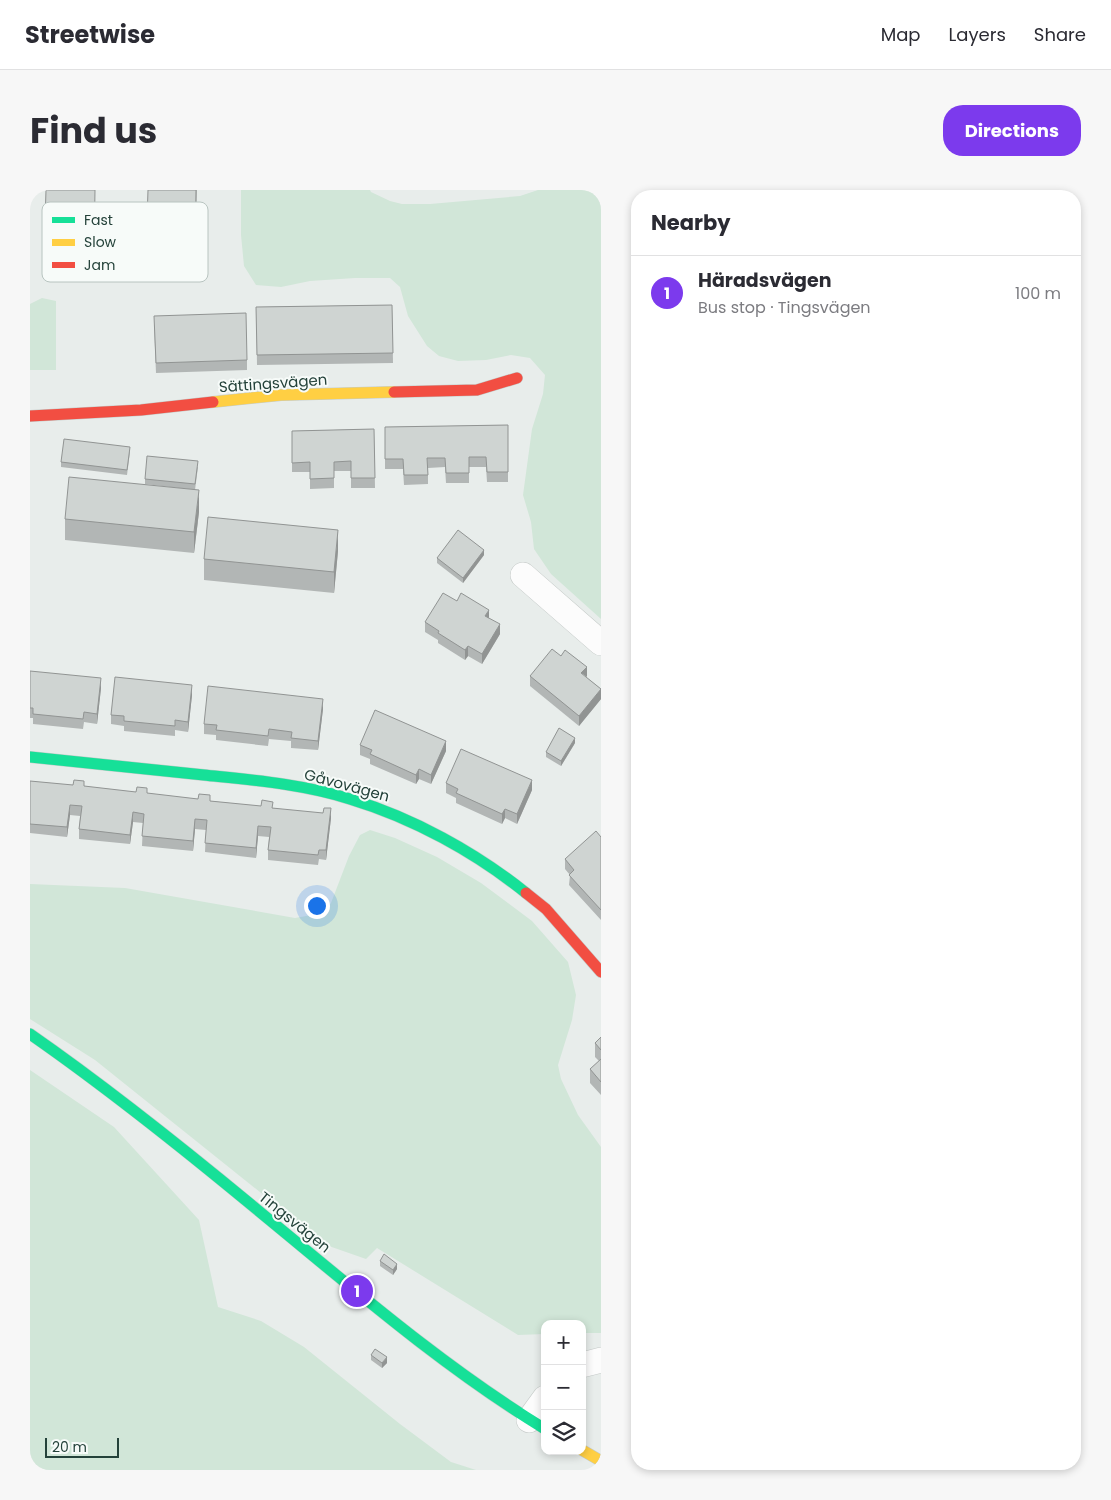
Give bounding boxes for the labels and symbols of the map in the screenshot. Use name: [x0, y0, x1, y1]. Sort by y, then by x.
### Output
legend: [42, 202, 208, 282]
text: Fast: [84, 210, 113, 230]
text: Slow: [84, 232, 117, 252]
text: Jam: [84, 255, 115, 275]
street label: Sättingsvägen: [218, 369, 328, 397]
street label: Gåvovägen: [302, 764, 392, 806]
your location: [304, 893, 330, 919]
street label: Tingsvägen: [255, 1186, 335, 1258]
pin: 1: [341, 1272, 373, 1310]
scale bar: [45, 1435, 119, 1458]

